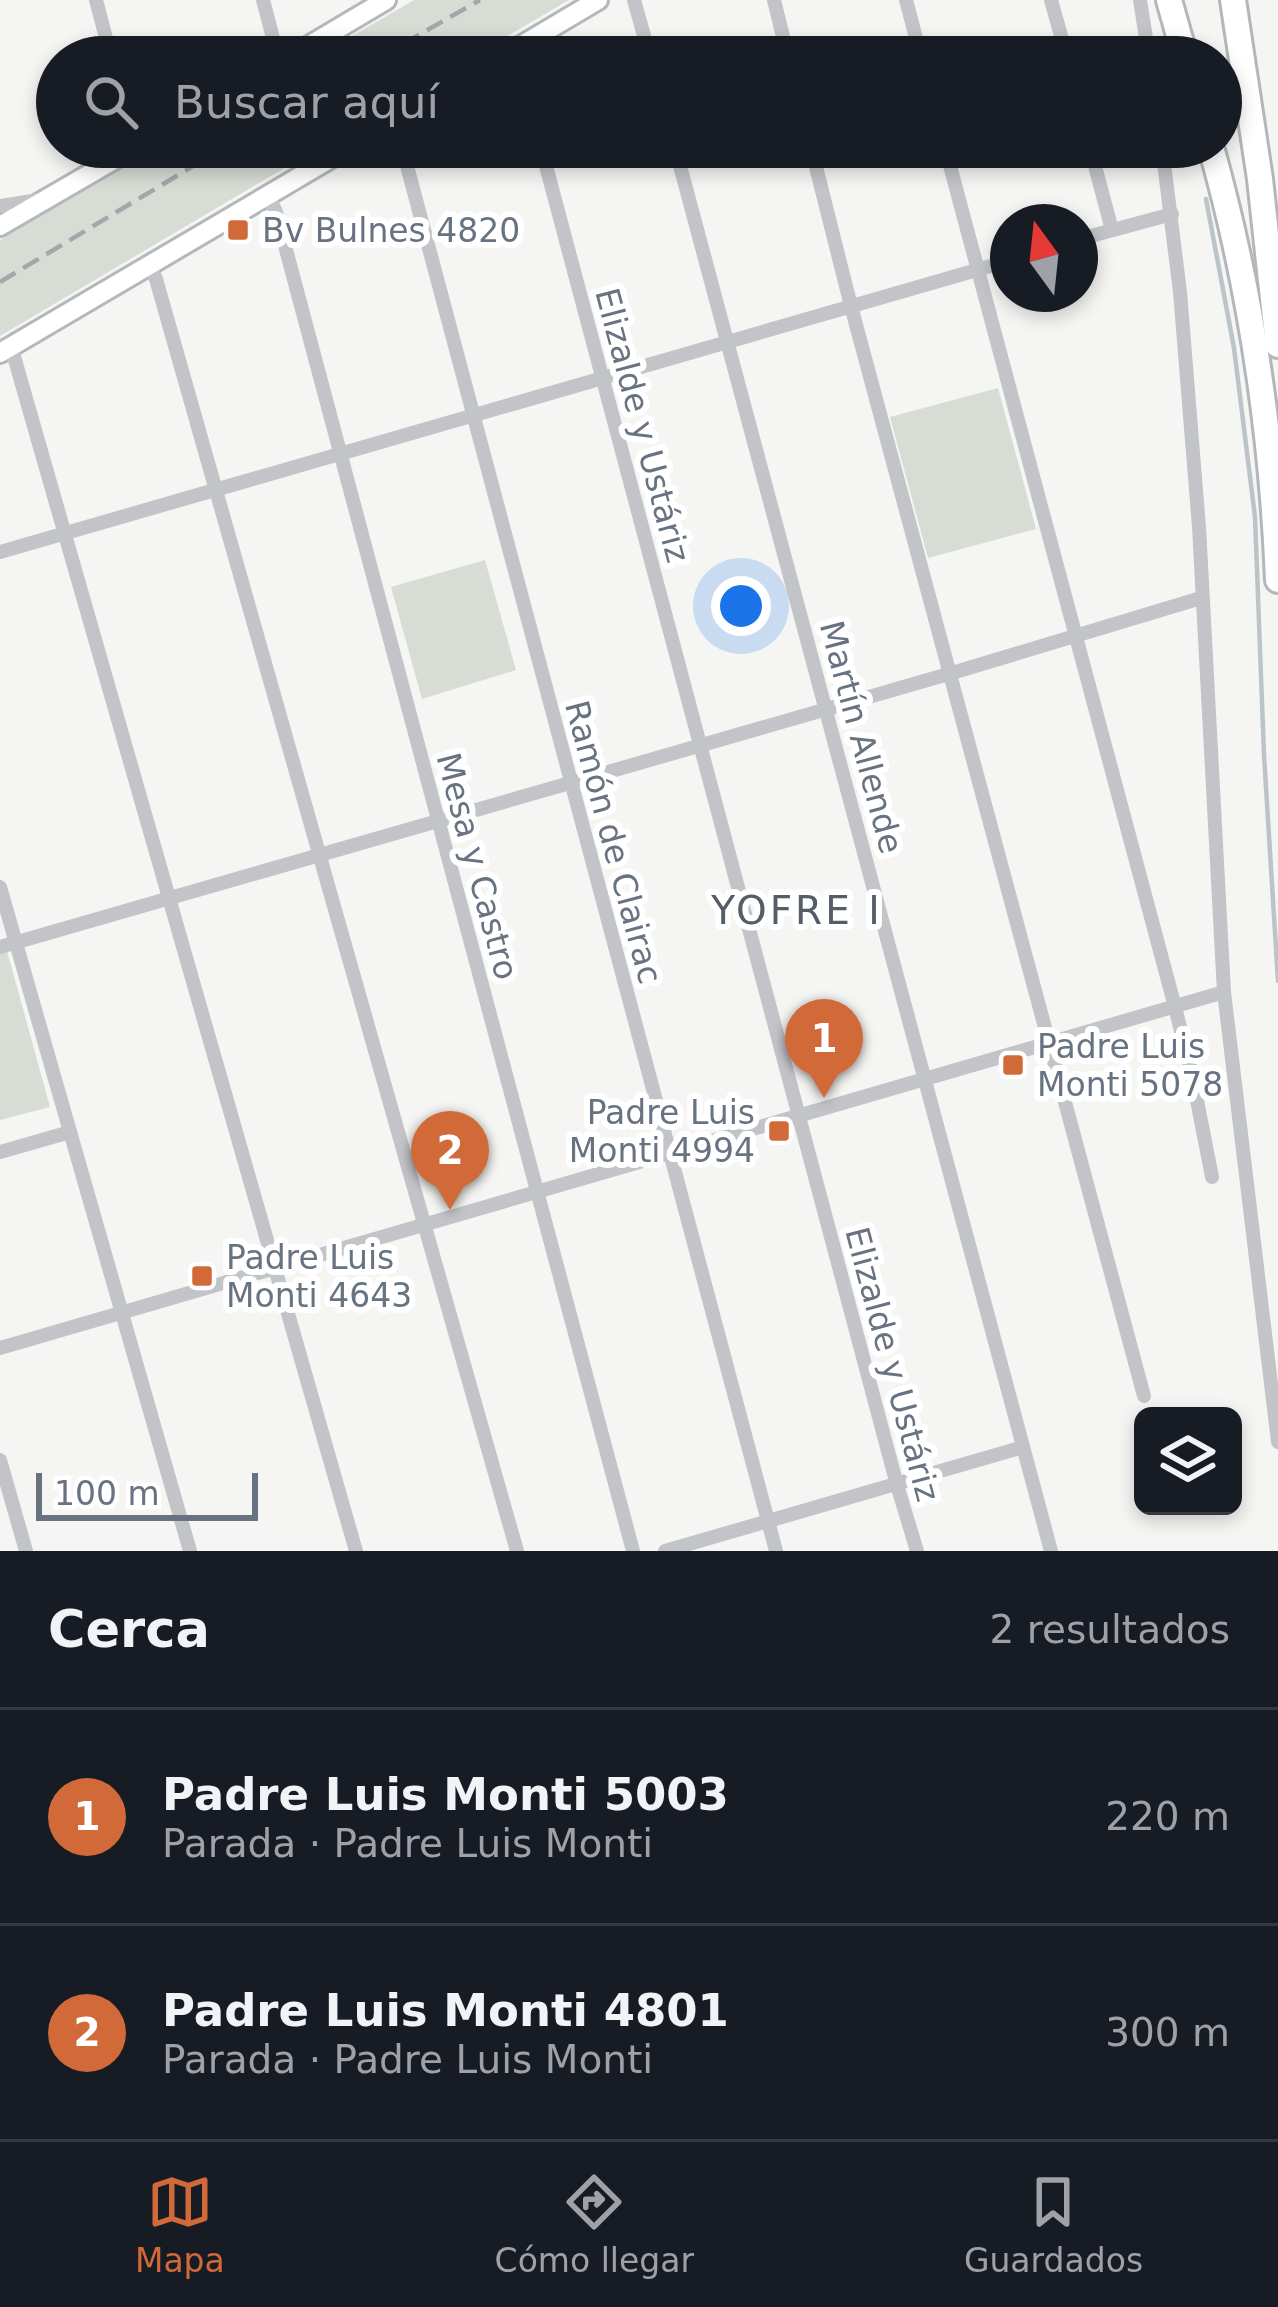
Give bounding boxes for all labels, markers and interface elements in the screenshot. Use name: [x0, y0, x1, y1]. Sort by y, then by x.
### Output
search box: [36, 36, 1242, 168]
icon: search: [78, 69, 144, 135]
text: Buscar aquí: [174, 76, 439, 129]
north arrow: [990, 204, 1098, 312]
place label: Bv Bulnes 4820: [262, 211, 520, 250]
marker: Bv Bulnes 4820: [225, 217, 251, 243]
street label: Elizalde y Ustáriz: [587, 284, 698, 566]
your location: [711, 576, 771, 636]
street label: Martín Allende: [812, 617, 911, 858]
street label: Ramón de Clairac: [557, 696, 670, 988]
street label: Mesa y Castro: [429, 748, 527, 984]
district label: YOFRE I: [710, 888, 883, 933]
pin: 1: [785, 999, 863, 1098]
place label: Padre Luis Monti 5078: [1037, 1027, 1223, 1104]
marker: Padre Luis Monti 5078: [1000, 1052, 1026, 1078]
place label: Padre Luis Monti 4994: [569, 1093, 755, 1170]
pin: 2: [411, 1111, 489, 1210]
marker: Padre Luis Monti 4994: [766, 1118, 792, 1144]
street label: Elizalde y Ustáriz: [837, 1223, 948, 1505]
place label: Padre Luis Monti 4643: [226, 1238, 412, 1315]
marker: Padre Luis Monti 4643: [189, 1263, 215, 1289]
map controls: [1134, 1407, 1242, 1515]
button: layers: [1134, 1407, 1242, 1515]
scale bar: [36, 1467, 258, 1520]
text: 100 m: [54, 1474, 160, 1513]
text: Cerca: [48, 1600, 210, 1659]
text: 2 resultados: [990, 1607, 1230, 1652]
text: Padre Luis Monti 5003: [162, 1768, 729, 1821]
text: 1: [73, 1794, 101, 1839]
text: 220 m: [1105, 1794, 1230, 1839]
text: Parada · Padre Luis Monti: [162, 1821, 653, 1866]
text: Padre Luis Monti 4801: [162, 1984, 729, 2037]
text: 2: [73, 2010, 101, 2055]
text: 300 m: [1105, 2010, 1230, 2055]
text: Parada · Padre Luis Monti: [162, 2037, 653, 2082]
tab: Mapa: [135, 2169, 225, 2280]
tab: Cómo llegar: [495, 2169, 694, 2280]
tab: Guardados: [964, 2169, 1143, 2280]

